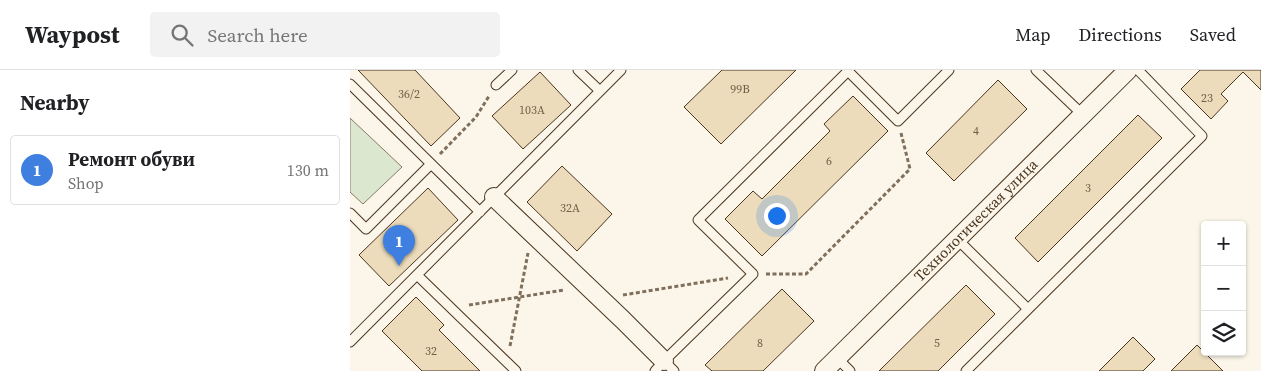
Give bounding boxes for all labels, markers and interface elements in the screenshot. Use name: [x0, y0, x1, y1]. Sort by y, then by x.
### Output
search box: [150, 12, 500, 57]
text: Waypost: [25, 18, 120, 51]
icon: search: [168, 21, 196, 49]
text: Search here: [208, 22, 308, 48]
text: Map: [1015, 22, 1051, 47]
text: Directions: [1079, 22, 1162, 47]
text: Saved: [1190, 22, 1236, 47]
house number: 99В: [730, 81, 750, 97]
house number: 36/2: [398, 86, 420, 102]
text: Nearby: [20, 88, 90, 117]
house number: 23: [1201, 90, 1213, 106]
house number: 103А: [519, 102, 545, 118]
house number: 4: [973, 123, 979, 139]
text: Ремонт обуви: [68, 146, 195, 172]
house number: 6: [826, 153, 832, 169]
street label: Технологическая улица: [909, 154, 1043, 286]
text: 1: [33, 159, 41, 181]
text: 130 m: [287, 159, 329, 181]
text: Shop: [68, 172, 104, 194]
house number: 3: [1085, 180, 1091, 196]
house number: 32А: [560, 200, 580, 216]
your location: [764, 203, 790, 229]
map controls: [1201, 221, 1246, 356]
button: +: [1201, 221, 1246, 266]
pin: 1: [383, 225, 415, 266]
button: −: [1201, 266, 1246, 311]
button: layers: [1201, 311, 1246, 356]
house number: 8: [757, 335, 763, 351]
house number: 5: [934, 335, 940, 351]
house number: 32: [425, 343, 437, 359]

